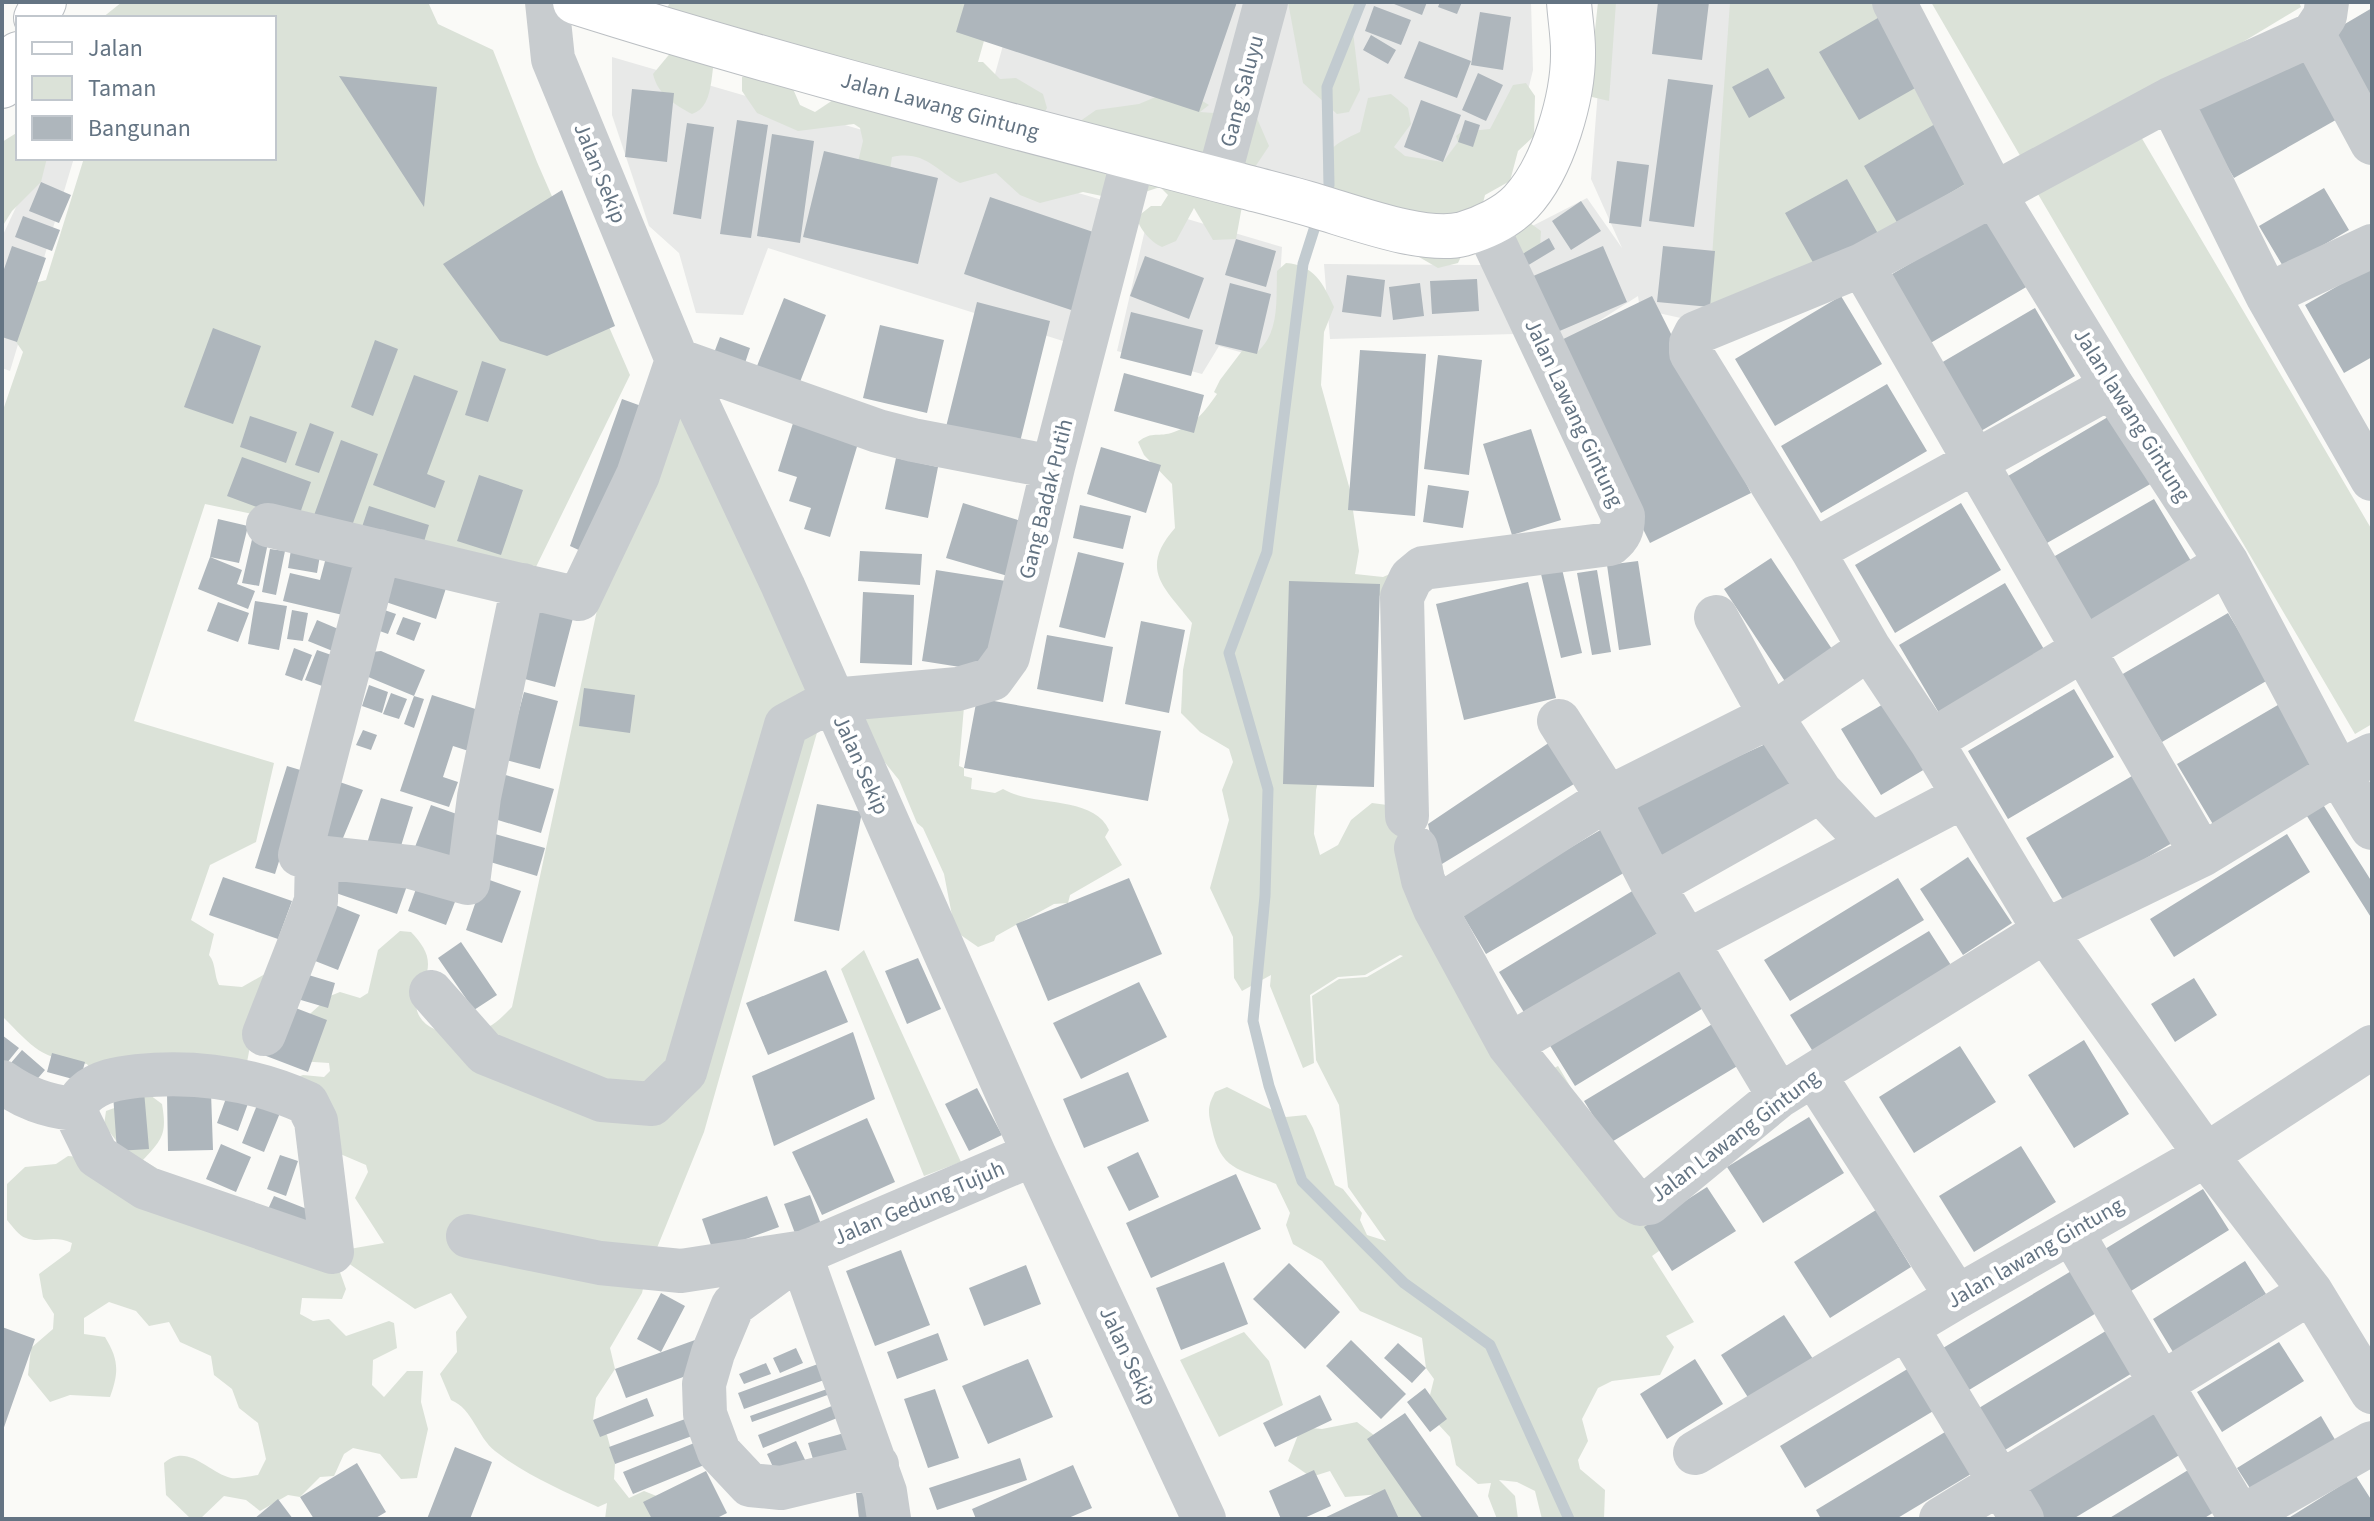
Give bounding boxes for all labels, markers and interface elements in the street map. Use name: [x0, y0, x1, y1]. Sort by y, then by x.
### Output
legend: [16, 16, 276, 160]
text: Jalan: [88, 31, 143, 66]
street label: Gang Saluyu: [1212, 31, 1272, 151]
street label: Jalan Lawang Gintung: [837, 64, 1043, 148]
text: Taman: [88, 71, 156, 106]
text: Bangunan: [88, 111, 191, 146]
street label: Jalan Sekip: [565, 118, 635, 228]
street label: Jalan Lawang Gintung: [1516, 314, 1632, 512]
street label: Jalan lawang Gintung: [2066, 322, 2198, 508]
street label: Gang Badak Putih: [1011, 416, 1081, 582]
street label: Jalan Sekip: [825, 710, 897, 820]
street label: Jalan Lawang Gintung: [1644, 1062, 1826, 1210]
street label: Jalan Gedung Tujuh: [828, 1153, 1010, 1253]
street label: Jalan lawang Gintung: [1941, 1189, 2129, 1317]
street label: Jalan Sekip: [1091, 1301, 1165, 1411]

